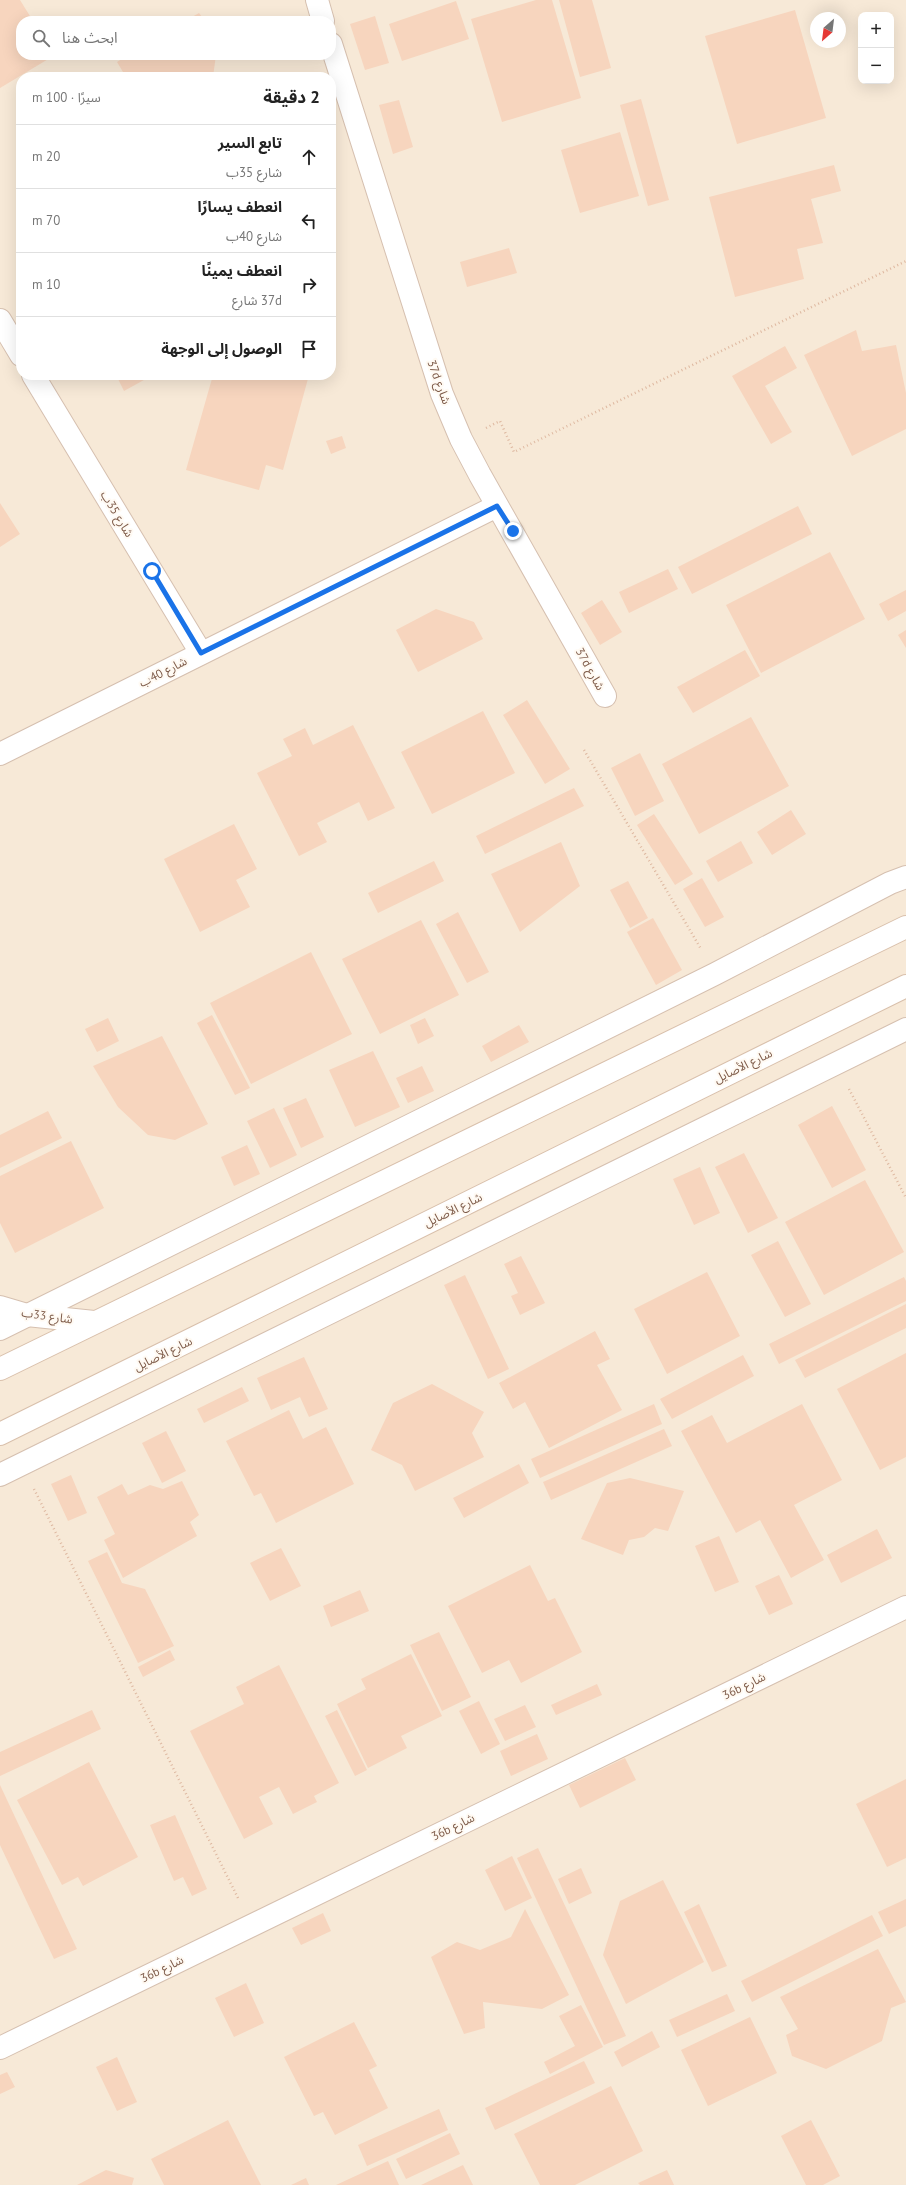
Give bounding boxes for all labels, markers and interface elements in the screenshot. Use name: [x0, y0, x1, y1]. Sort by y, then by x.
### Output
north arrow: [810, 12, 846, 48]
map controls: [858, 12, 894, 84]
button: +: [858, 12, 894, 48]
search box: [16, 16, 336, 60]
icon: search: [30, 27, 52, 49]
text: ابحث هنا: [62, 28, 118, 47]
button: −: [858, 48, 894, 84]
text: 2 دقيقة: [263, 86, 320, 108]
text: سيرًا · 100 m: [32, 89, 101, 106]
text: تابع السير: [218, 133, 282, 152]
icon: ahead: [298, 146, 320, 168]
text: 20 m: [32, 148, 60, 165]
text: شارع 35ب: [226, 164, 282, 181]
text: انعطف يسارًا: [198, 197, 282, 216]
icon: left: [298, 210, 320, 232]
text: 70 m: [32, 212, 60, 229]
text: شارع 40ب: [226, 228, 282, 245]
text: انعطف يمينًا: [202, 261, 282, 280]
icon: right: [298, 274, 320, 296]
text: 10 m: [32, 276, 60, 293]
text: 37d شارع: [232, 292, 282, 309]
icon: arrive: [298, 338, 320, 360]
text: الوصول إلى الوجهة: [161, 339, 282, 358]
street label: 37d شارع: [423, 358, 454, 407]
street label: شارع 35ب: [96, 488, 137, 541]
route end: [504, 522, 522, 540]
route start: [143, 562, 161, 580]
street label: 37d شارع: [571, 645, 608, 694]
street label: شارع 40ب: [136, 653, 190, 692]
street label: شارع الأصايل: [711, 1045, 775, 1088]
street label: شارع الأصايل: [421, 1189, 485, 1232]
street label: شارع 33ب: [20, 1304, 74, 1329]
street label: شارع الأصايل: [131, 1333, 195, 1376]
street label: 36b شارع: [720, 1669, 769, 1704]
street label: 36b شارع: [429, 1810, 478, 1845]
street label: 36b شارع: [138, 1952, 187, 1987]

